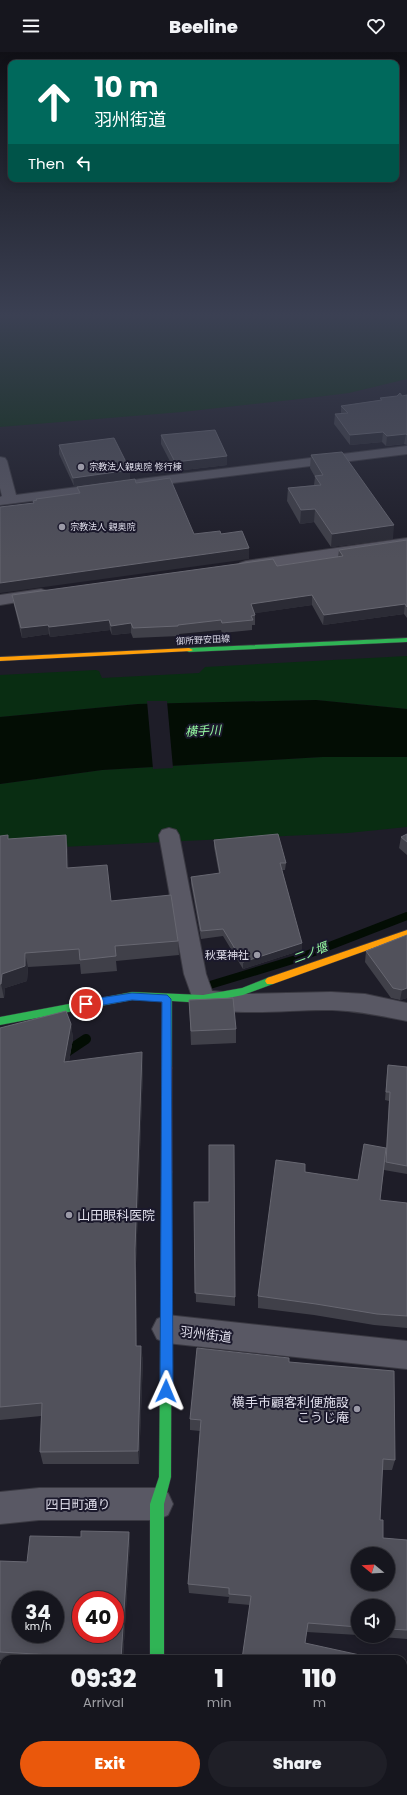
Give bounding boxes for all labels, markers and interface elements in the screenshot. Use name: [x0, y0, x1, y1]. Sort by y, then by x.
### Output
text: Beeline: [169, 14, 238, 39]
icon: menu: [20, 15, 42, 37]
icon: heart: [365, 15, 387, 37]
text: 10 m: [94, 68, 158, 107]
icon: ahead: [28, 76, 80, 128]
text: 羽州街道: [94, 107, 166, 132]
icon: left: [73, 152, 95, 174]
text: Then: [28, 153, 65, 174]
place label: 宗教法人親奥院 修行棟: [89, 461, 182, 473]
marker: 宗教法人親奥院 修行棟: [76, 462, 86, 472]
place label: 宗教法人 親奥院: [70, 521, 135, 533]
marker: 宗教法人 親奥院: [57, 522, 67, 532]
street label: 御所野安田線: [176, 633, 231, 647]
water label: 横手川: [185, 721, 223, 740]
water label: 二ノ堰: [290, 937, 332, 967]
place label: 秋葉神社: [205, 947, 249, 963]
marker: 秋葉神社: [252, 950, 262, 960]
pin: [69, 987, 103, 1021]
icon: arrive: [75, 993, 97, 1015]
place label: 山田眼科医院: [77, 1206, 155, 1225]
marker: 山田眼科医院: [64, 1210, 74, 1220]
street label: 羽州街道: [179, 1322, 233, 1347]
position arrow: [145, 1370, 187, 1412]
place label: 横手市顧客利便施設 こうじ庵: [232, 1393, 349, 1427]
marker: 横手市顧客利便施設 こうじ庵: [352, 1404, 362, 1414]
street label: 四日町通り: [45, 1495, 111, 1514]
north arrow: [351, 1547, 395, 1591]
map controls: [351, 1547, 395, 1643]
speed limit sign: 40: [72, 1591, 124, 1643]
text: 34: [25, 1598, 51, 1626]
button: sound: [351, 1599, 395, 1643]
text: km/h: [25, 1619, 51, 1634]
text: 09:32: [70, 1662, 136, 1695]
text: 1: [215, 1662, 224, 1695]
text: 110: [302, 1662, 337, 1695]
text: Arrival: [83, 1693, 124, 1712]
text: min: [207, 1693, 232, 1712]
text: m: [313, 1693, 326, 1712]
button: Exit: [20, 1741, 200, 1787]
button: Share: [208, 1741, 387, 1787]

